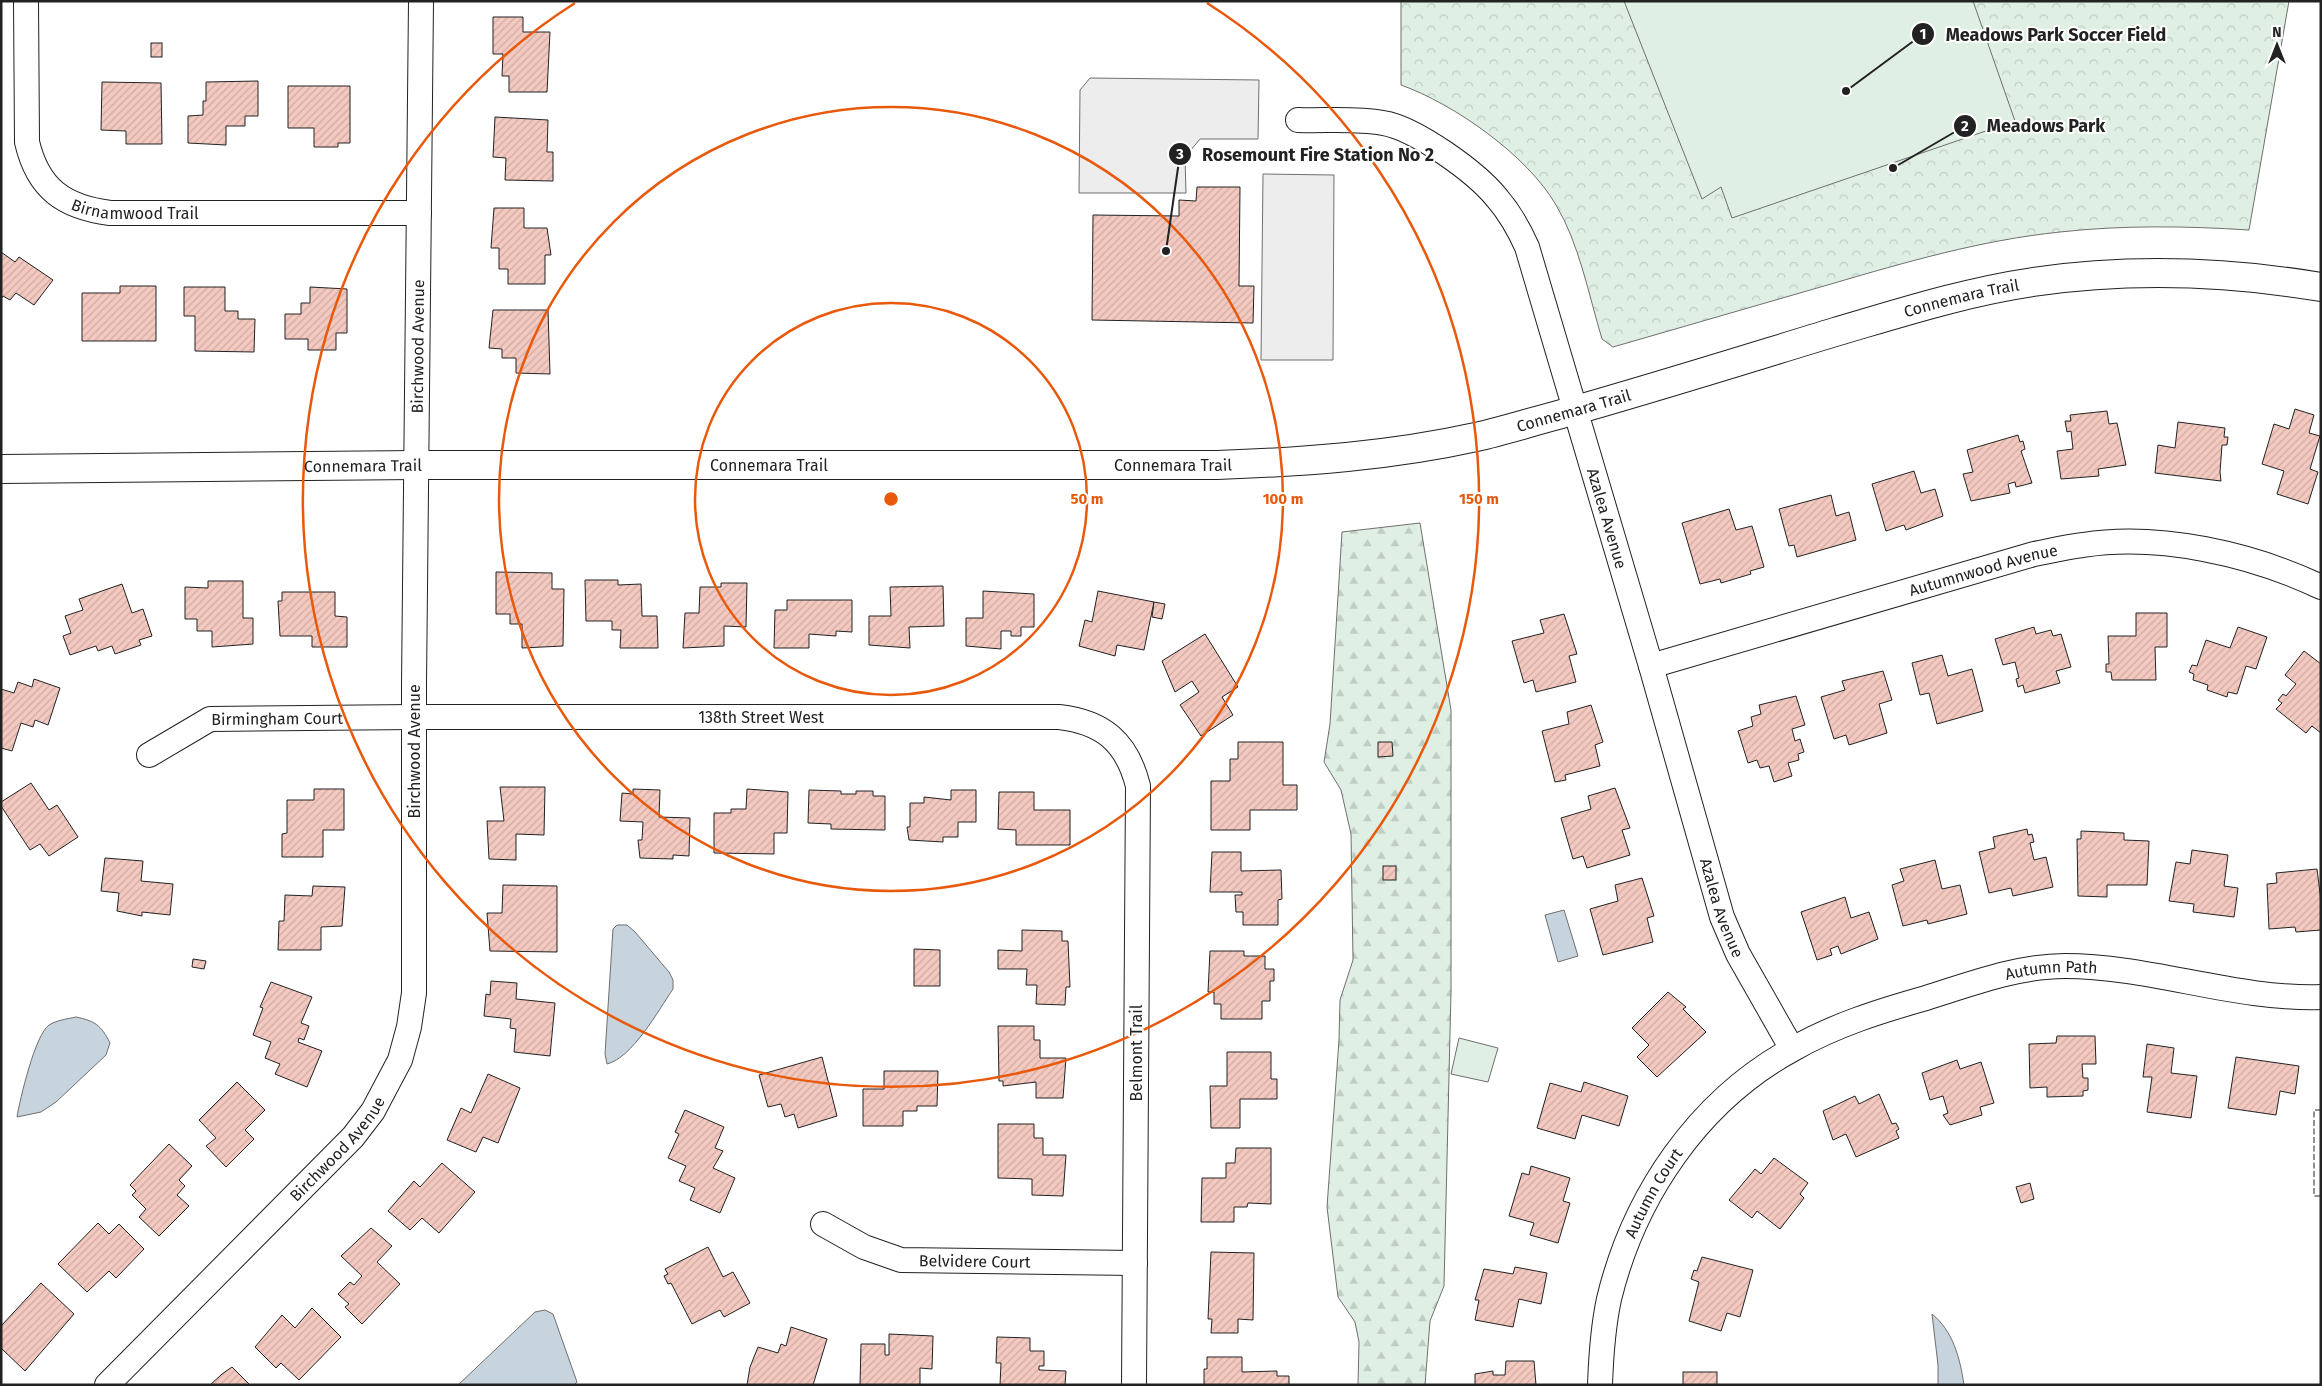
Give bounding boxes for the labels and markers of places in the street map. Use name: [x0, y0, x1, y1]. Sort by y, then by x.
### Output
callout: Meadows Park Soccer Field: [1911, 18, 2176, 51]
callout: Meadows Park: [1952, 109, 2116, 142]
callout: Rosemount Fire Station No 2: [1167, 138, 1444, 171]
centre of rings: [882, 490, 900, 508]

